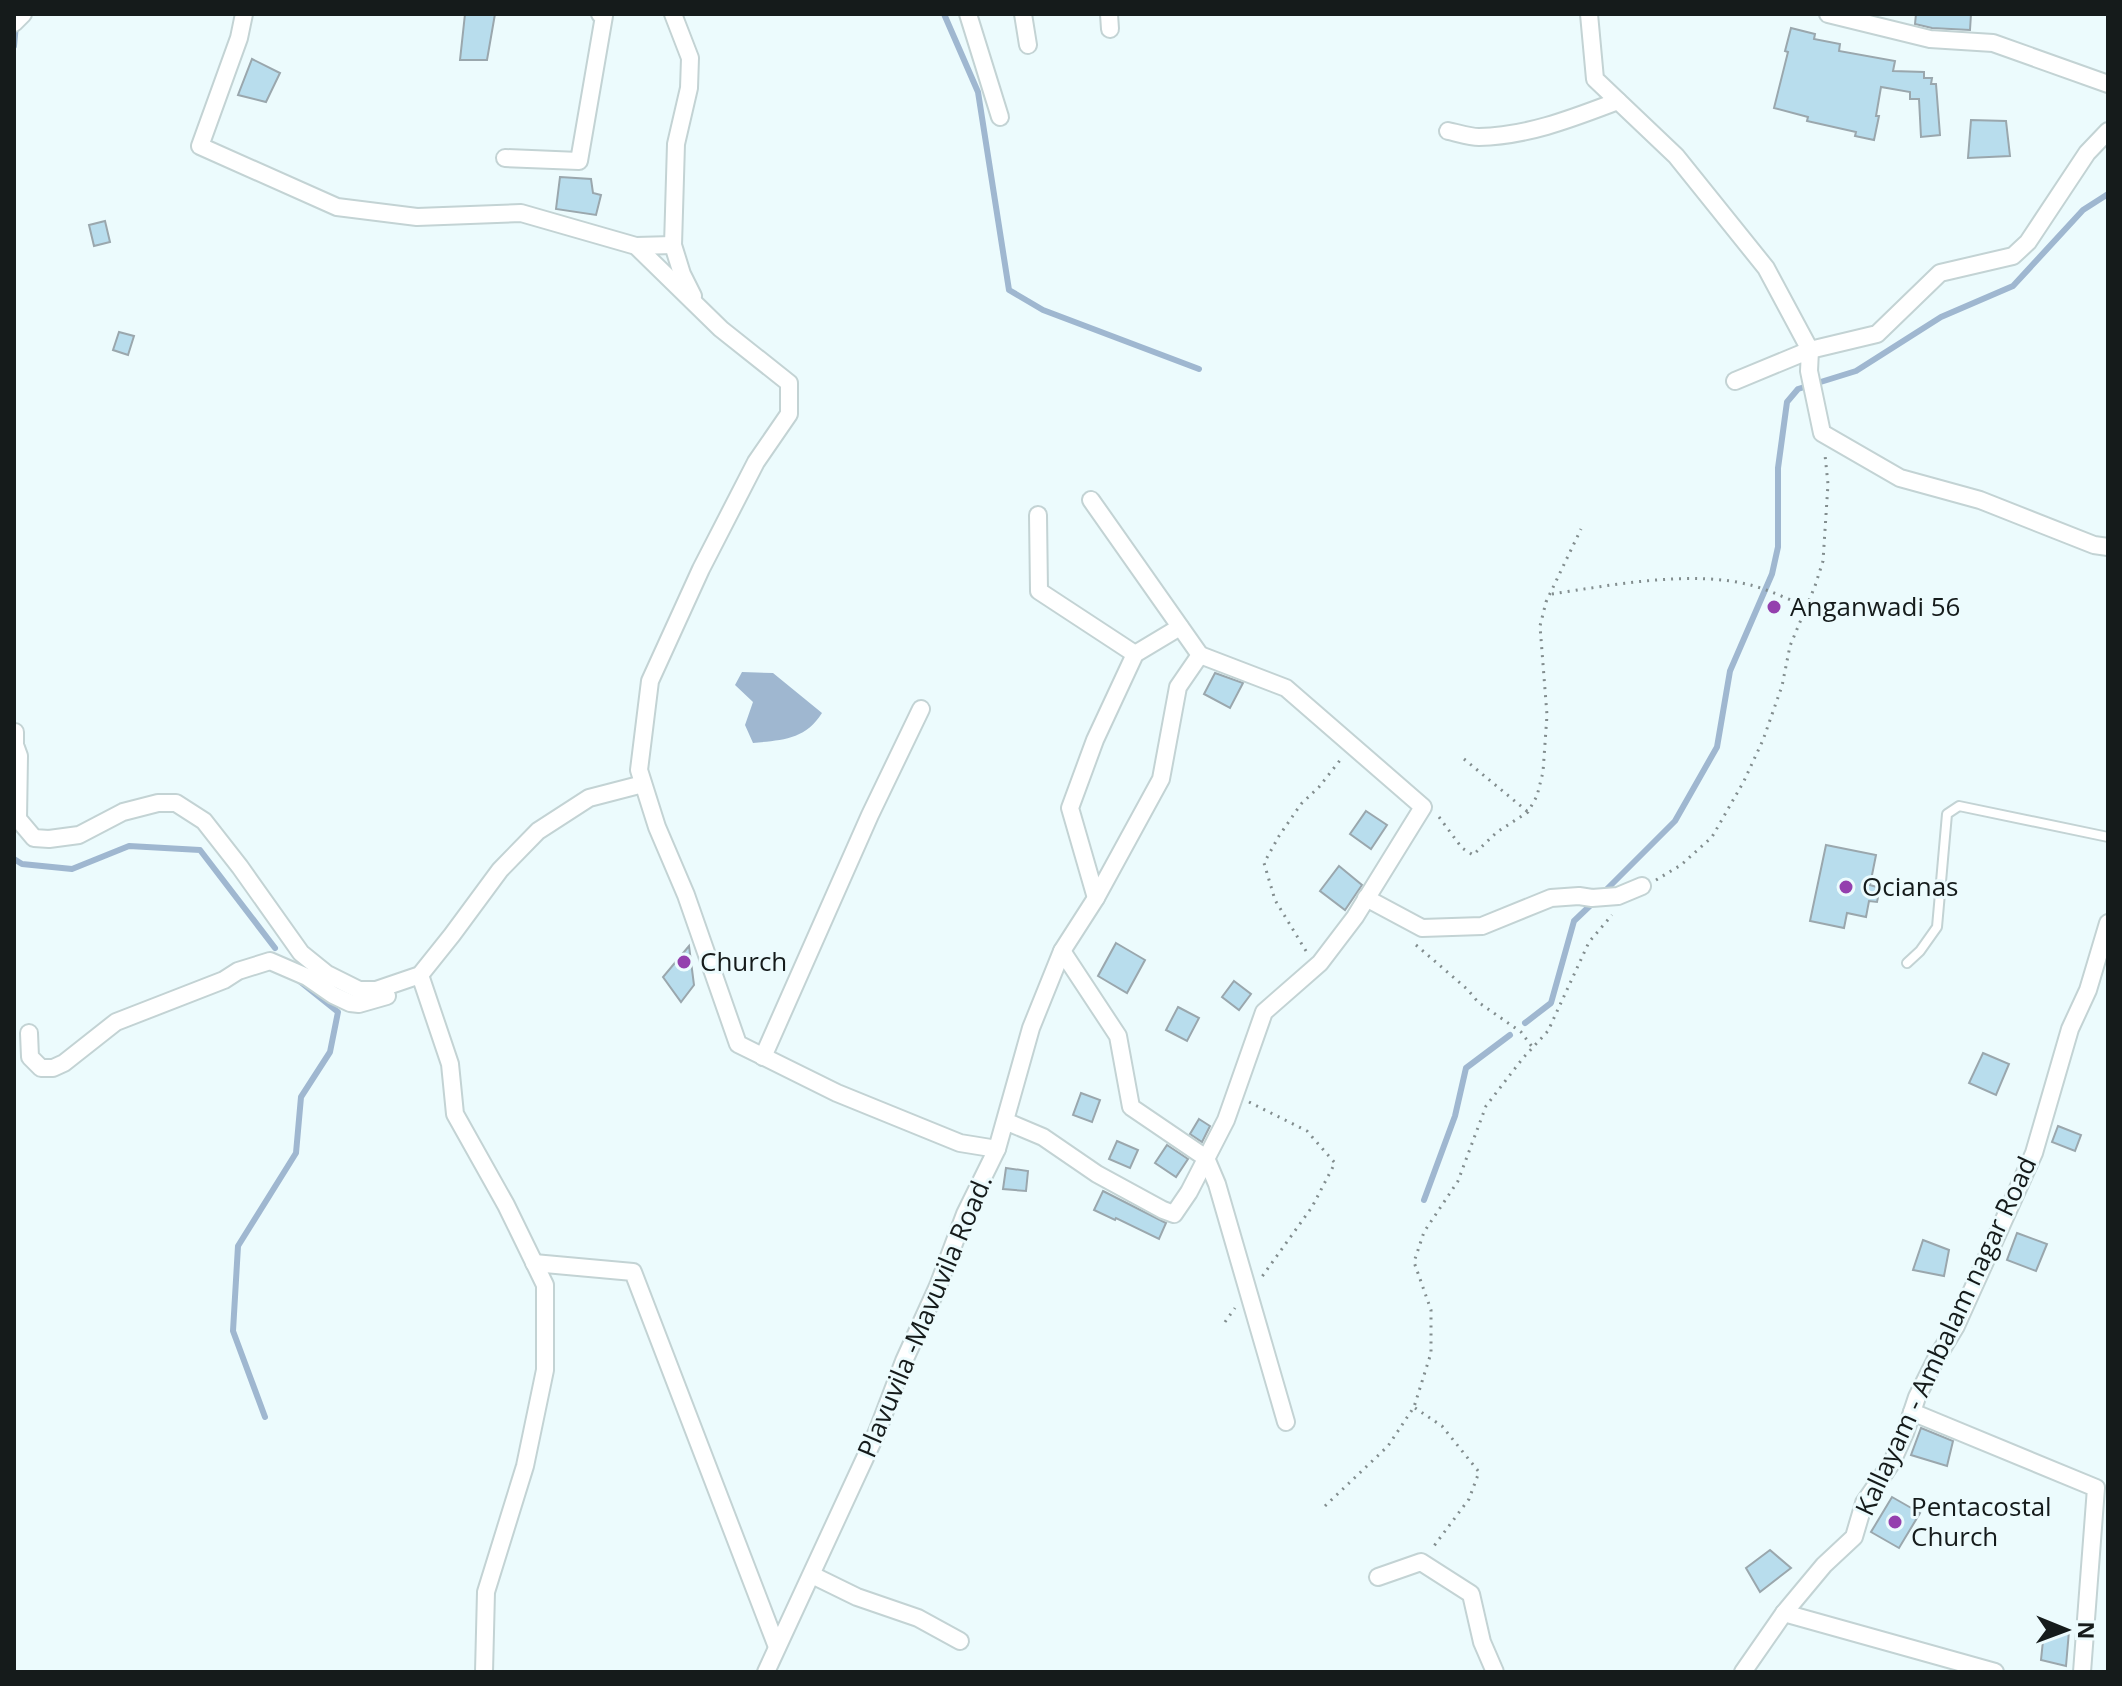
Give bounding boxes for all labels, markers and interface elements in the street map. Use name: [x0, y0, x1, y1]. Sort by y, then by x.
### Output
place label: Anganwadi 56: [1790, 588, 1960, 624]
marker: Anganwadi 56: [1765, 598, 1783, 616]
place label: Ocianas: [1862, 868, 1958, 904]
marker: Ocianas: [1837, 878, 1855, 896]
place label: Church: [700, 943, 787, 979]
marker: Church: [675, 953, 693, 971]
street label: Kallayam - Ambalam nagar Road: [1846, 1150, 2044, 1521]
street label: Plavuvila -Mavuvila Road.: [848, 1169, 1000, 1463]
place label: Pentacostal Church: [1911, 1488, 2052, 1554]
marker: Pentacostal Church: [1886, 1513, 1904, 1531]
north arrow: [2026, 1590, 2106, 1670]
text: N: [2072, 1621, 2102, 1640]

